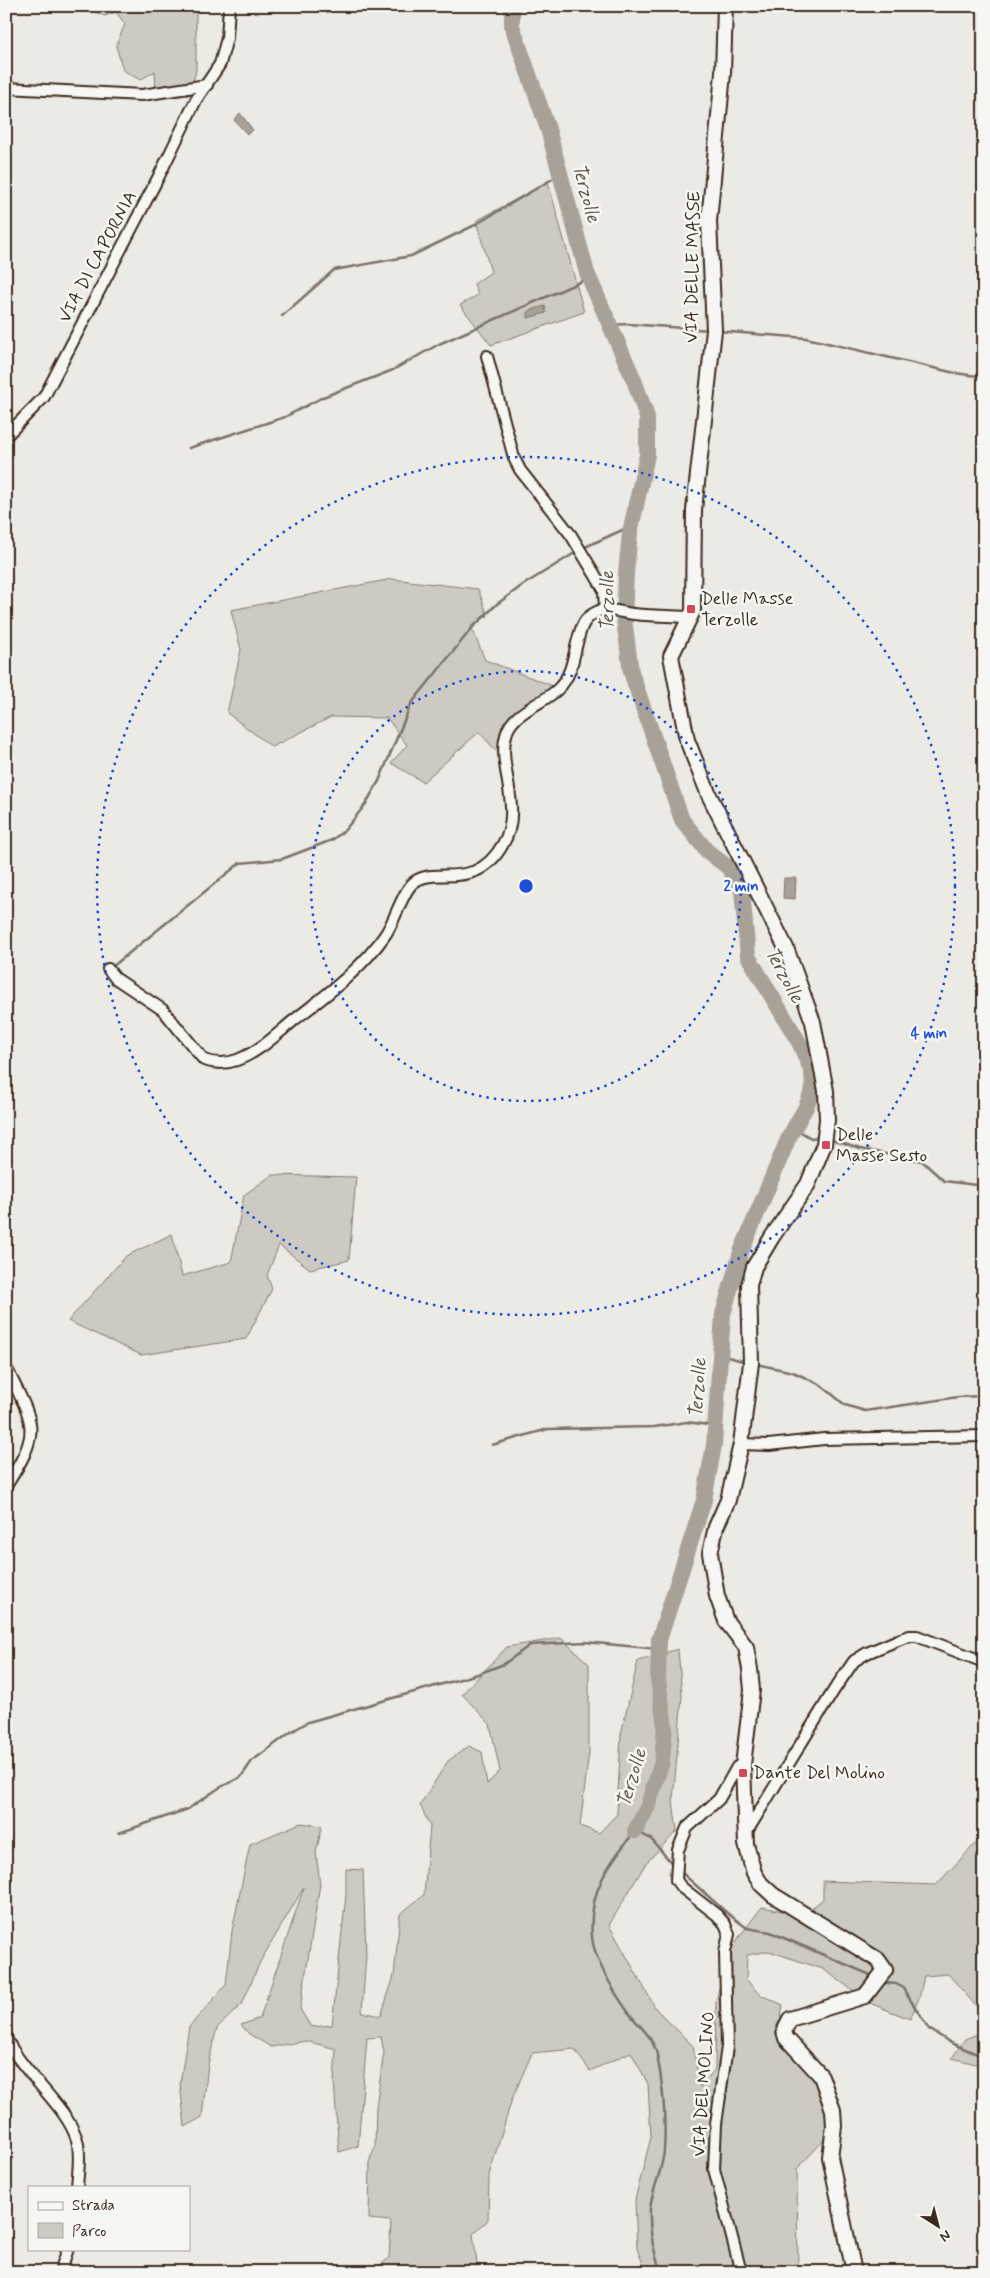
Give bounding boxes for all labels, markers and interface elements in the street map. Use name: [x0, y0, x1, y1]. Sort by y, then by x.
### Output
water label: Terzolle: [566, 161, 606, 226]
street label: VIA DI CAPORNIA: [53, 187, 143, 327]
street label: VIA DELLE MASSE: [680, 191, 706, 343]
water label: Terzolle: [595, 570, 620, 631]
place label: Delle Masse Terzolle: [701, 587, 794, 632]
marker: Delle Masse Terzolle: [685, 603, 697, 615]
centre of rings: [517, 877, 535, 895]
text: 2 min: [723, 877, 759, 897]
water label: Terzolle: [759, 942, 810, 1008]
text: 4 min: [911, 1024, 947, 1044]
place label: Delle Masse Sesto: [836, 1123, 927, 1168]
marker: Delle Masse Sesto: [820, 1139, 832, 1151]
water label: Terzolle: [683, 1356, 713, 1419]
water label: Terzolle: [611, 1744, 653, 1811]
place label: Dante Del Molino: [753, 1761, 885, 1785]
marker: Dante Del Molino: [737, 1767, 749, 1779]
street label: VIA DEL MOLINO: [687, 2010, 721, 2158]
legend: [28, 2186, 190, 2250]
text: Strada: [72, 2196, 115, 2216]
north arrow: [912, 2200, 962, 2250]
text: Parco: [72, 2222, 106, 2242]
text: N: [936, 2226, 954, 2246]

